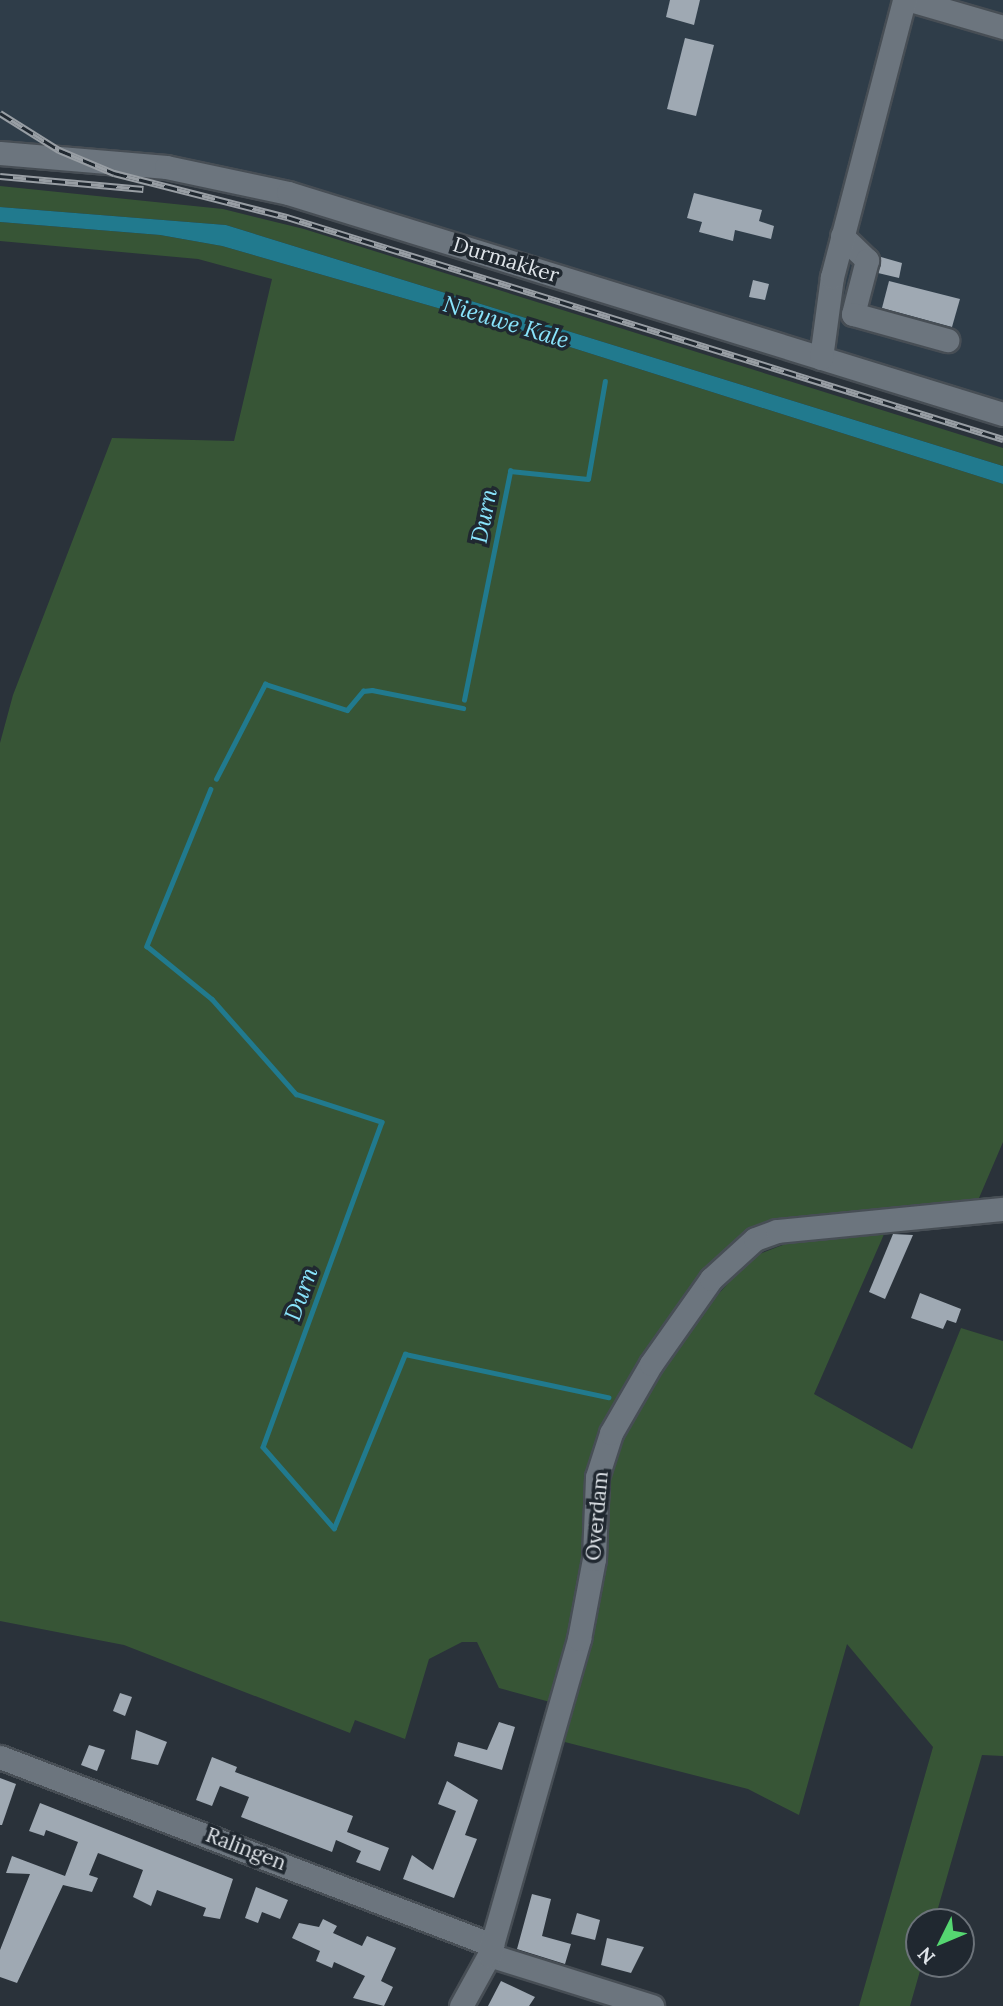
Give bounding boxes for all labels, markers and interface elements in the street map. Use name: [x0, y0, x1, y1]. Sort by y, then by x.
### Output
street label: Durmakker: [450, 232, 562, 288]
water label: Nieuwe Kale: [440, 290, 572, 354]
water label: Durn: [465, 486, 503, 546]
water label: Durn: [279, 1263, 323, 1325]
street label: Overdam: [581, 1470, 613, 1562]
street label: Ralingen: [202, 1822, 290, 1876]
north arrow: [905, 1908, 975, 1978]
text: N: [912, 1942, 940, 1970]

